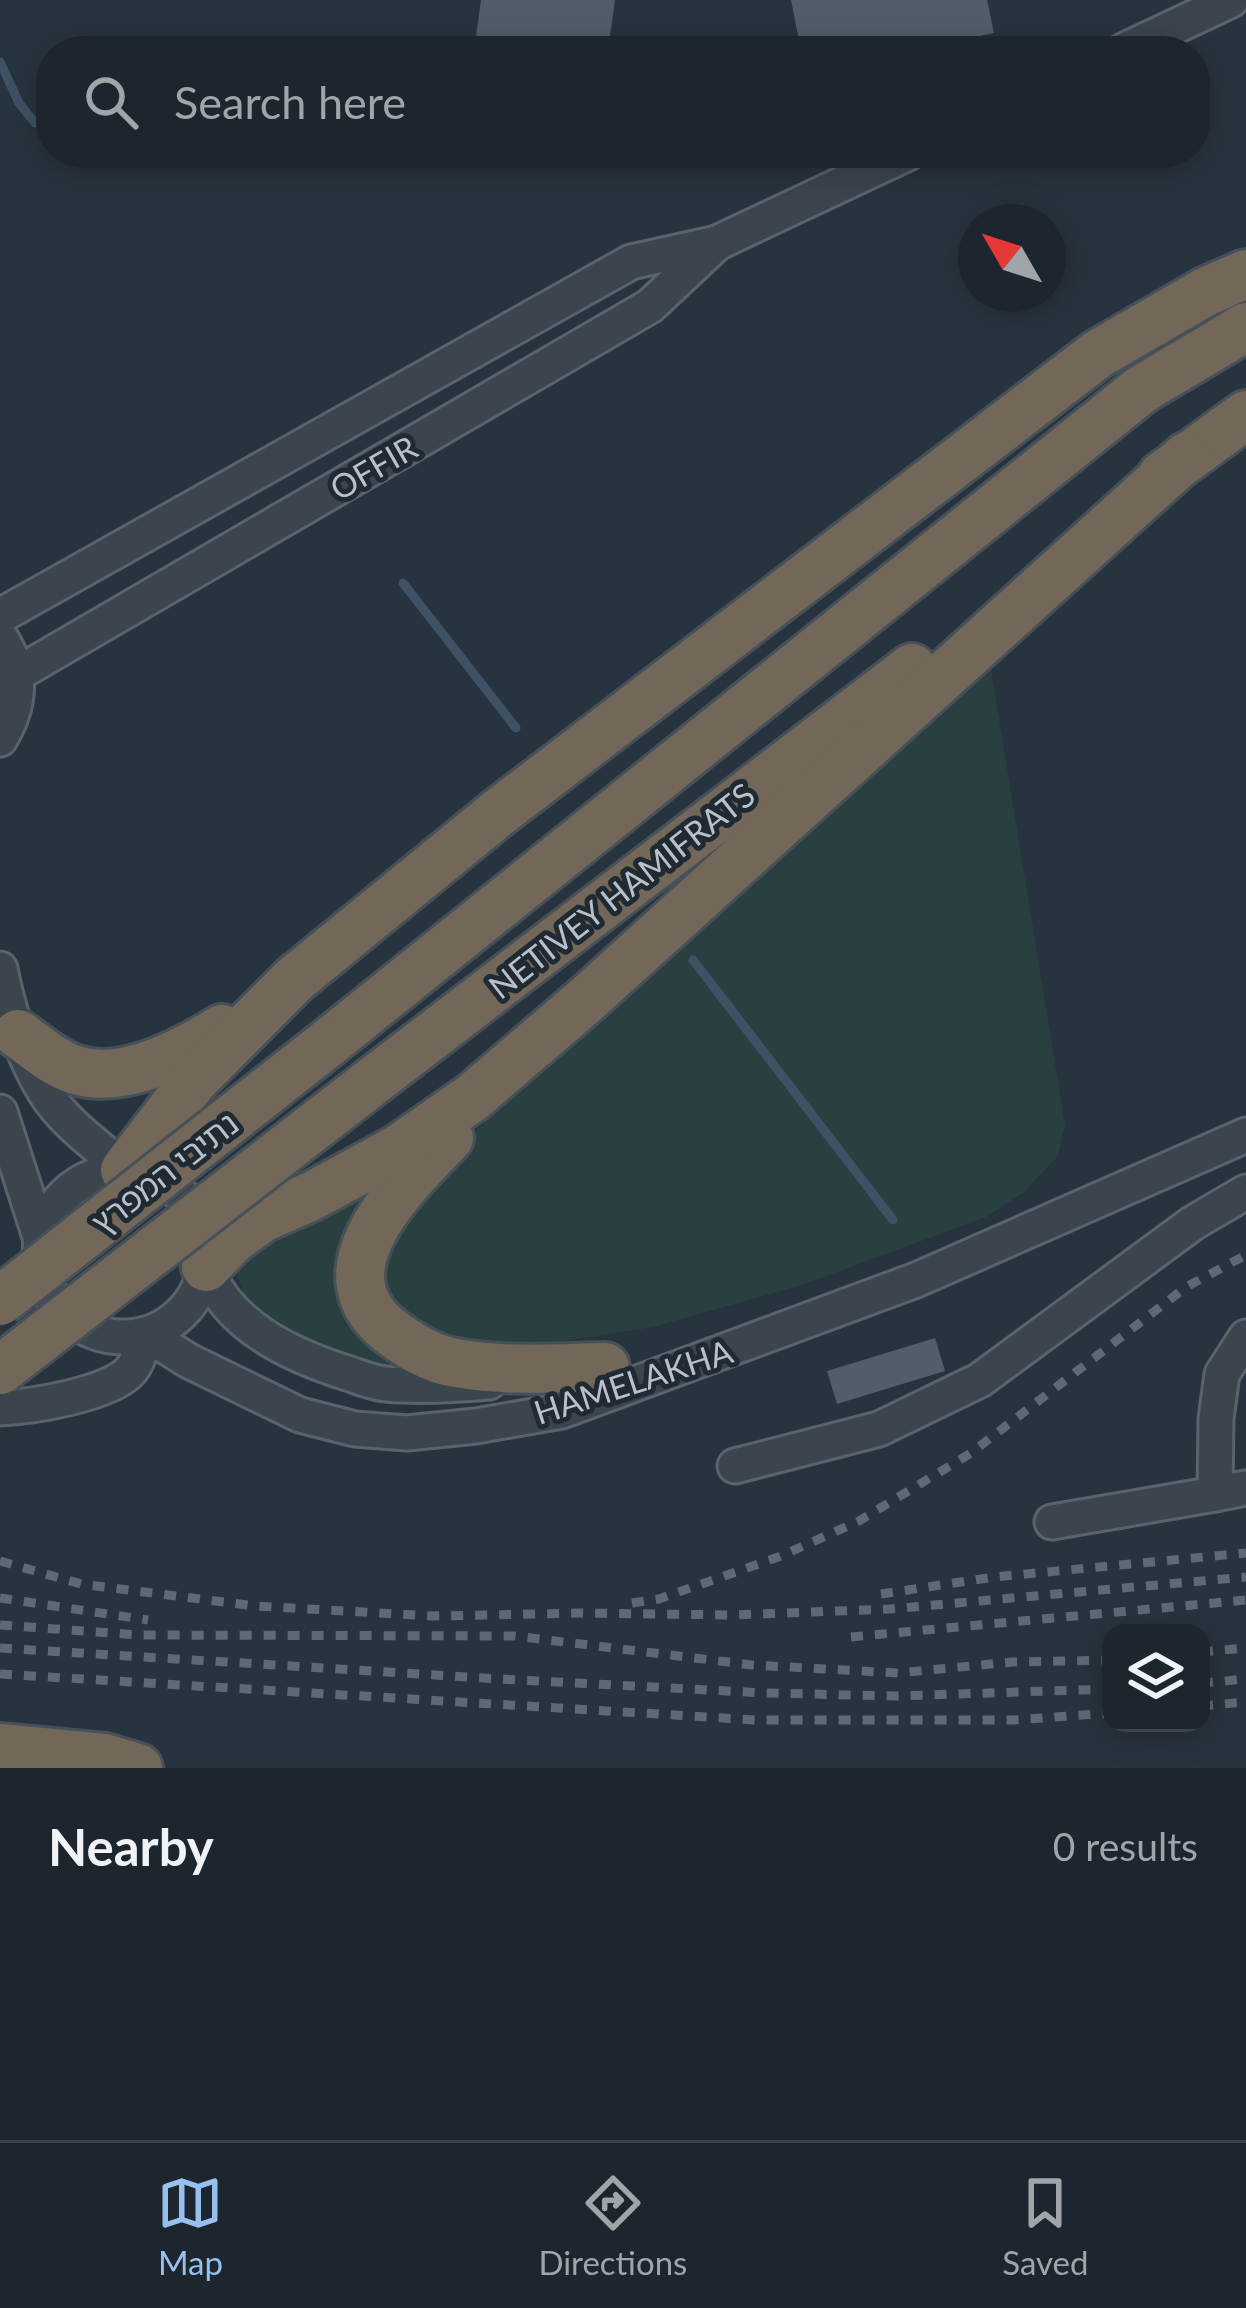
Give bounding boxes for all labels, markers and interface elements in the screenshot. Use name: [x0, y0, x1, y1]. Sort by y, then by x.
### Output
search box: [36, 36, 1210, 168]
icon: search: [78, 69, 144, 135]
text: Search here: [174, 75, 406, 129]
north arrow: [958, 204, 1066, 312]
street label: OFFIR: [322, 426, 424, 508]
street label: NETIVEY HAMIFRATS: [480, 774, 762, 1006]
street label: נתיבי המפרץ: [83, 1102, 245, 1242]
street label: HAMELAKHA: [529, 1330, 738, 1432]
map controls: [1102, 1624, 1210, 1732]
button: layers: [1102, 1624, 1210, 1732]
text: Nearby: [48, 1816, 214, 1877]
text: 0 results: [1053, 1823, 1198, 1869]
tab: Map: [157, 2170, 223, 2282]
tab: Directions: [538, 2170, 687, 2282]
tab: Saved: [1002, 2170, 1089, 2282]

